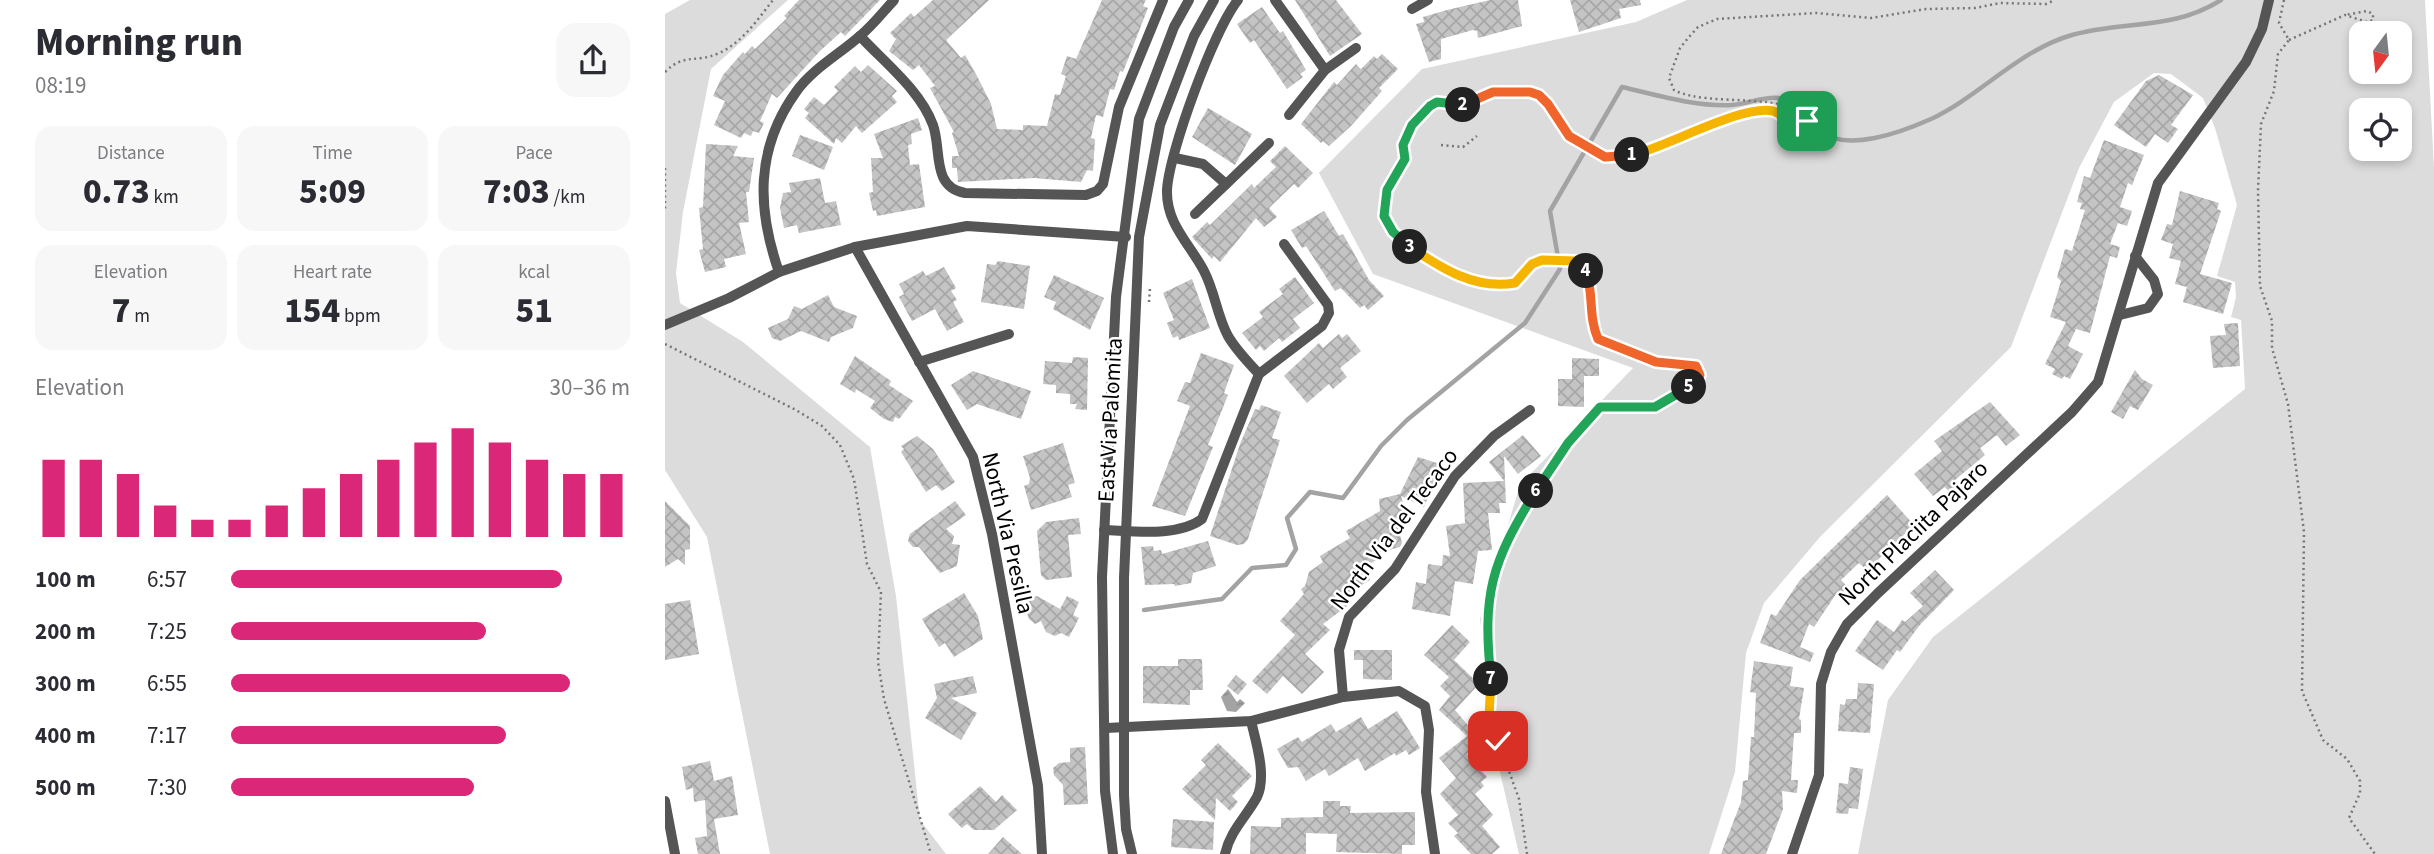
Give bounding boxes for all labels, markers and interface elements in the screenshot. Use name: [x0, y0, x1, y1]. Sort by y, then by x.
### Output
text: Morning run: [35, 16, 243, 70]
north arrow: [2349, 21, 2411, 84]
map controls: [2349, 21, 2412, 161]
button: share: [556, 23, 630, 97]
text: 08:19: [35, 69, 86, 102]
pin: 2: [1445, 88, 1481, 122]
text: 2: [1457, 91, 1468, 118]
pin: [1777, 91, 1837, 151]
button: locate: [2349, 98, 2412, 161]
icon: arrive: [1788, 102, 1826, 140]
pin: 1: [1615, 138, 1649, 172]
text: Distance: [97, 140, 165, 167]
text: Time: [312, 140, 353, 167]
text: Pace: [516, 140, 553, 167]
text: 1: [1626, 141, 1637, 168]
text: 0.73: [83, 167, 150, 217]
text: 5:09: [299, 167, 366, 217]
text: 7:03: [483, 167, 550, 217]
text: km: [150, 184, 179, 211]
text: /km: [550, 184, 585, 211]
pin: 3: [1393, 230, 1427, 264]
text: 3: [1404, 233, 1415, 260]
pin: 4: [1569, 254, 1604, 288]
text: 4: [1580, 257, 1591, 284]
text: Elevation: [94, 259, 168, 286]
text: Heart rate: [293, 259, 372, 286]
text: kcal: [518, 259, 550, 286]
text: 7: [112, 286, 130, 336]
text: 154: [284, 286, 340, 336]
text: 51: [515, 286, 553, 336]
text: m: [130, 303, 150, 330]
text: bpm: [340, 303, 381, 330]
street label: East Via Palomita: [1089, 337, 1131, 503]
pin: 5: [1671, 370, 1707, 404]
text: Elevation: [35, 371, 125, 404]
text: 30–36 m: [550, 371, 630, 404]
text: 5: [1683, 373, 1694, 400]
street label: North Via del Tecaco: [1322, 441, 1466, 617]
street label: North Via Presilla: [973, 449, 1043, 617]
street label: North Placiita Pajaro: [1831, 453, 1995, 613]
pin: 6: [1519, 474, 1553, 508]
text: 6: [1530, 477, 1541, 504]
text: 100 m: [35, 563, 96, 596]
text: 6:57: [147, 563, 187, 596]
text: 200 m: [35, 615, 96, 648]
text: 7:25: [147, 615, 187, 648]
pin: 7: [1473, 662, 1509, 696]
text: 7: [1485, 665, 1496, 692]
text: 300 m: [35, 667, 96, 700]
text: 6:55: [147, 667, 187, 700]
pin: [1468, 711, 1528, 771]
text: 400 m: [35, 719, 96, 752]
text: 7:17: [147, 719, 187, 752]
icon: check: [1479, 722, 1517, 760]
text: 500 m: [35, 771, 96, 804]
text: 7:30: [147, 771, 187, 804]

